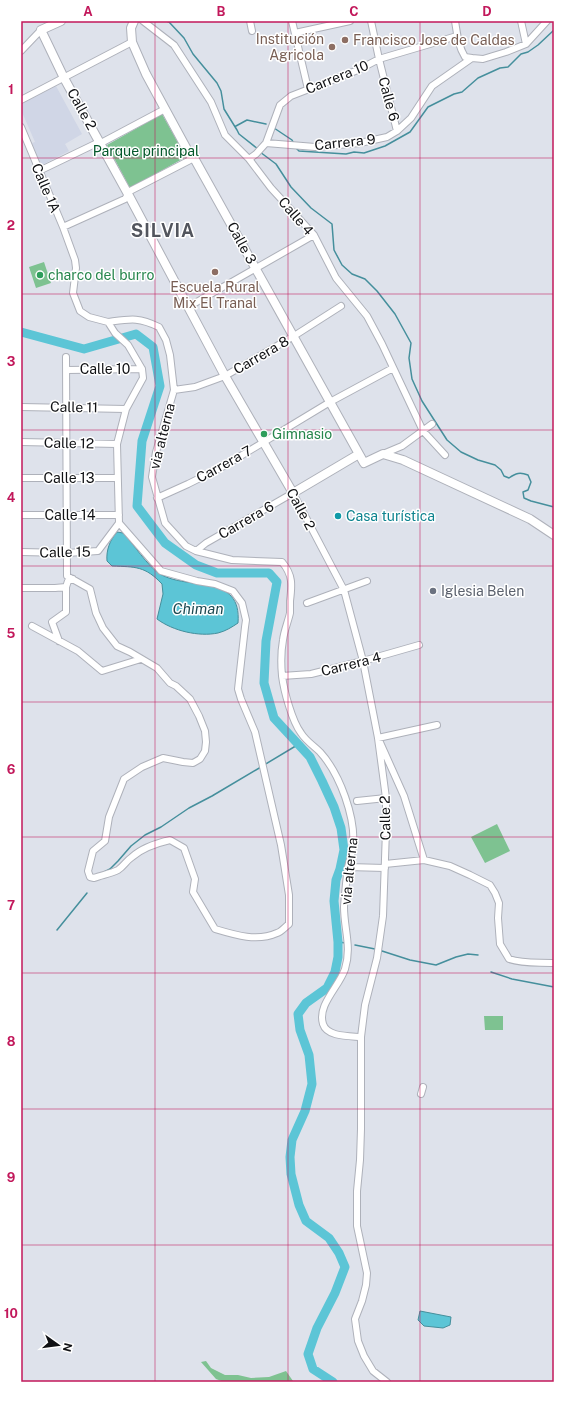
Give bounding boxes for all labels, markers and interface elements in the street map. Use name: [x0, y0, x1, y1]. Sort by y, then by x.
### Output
text: A: [83, 4, 93, 19]
text: B: [217, 4, 226, 19]
text: C: [349, 4, 359, 19]
text: D: [482, 4, 492, 19]
place label: Institución Agricola: [256, 31, 324, 63]
place label: Francisco Jose de Caldas: [353, 32, 515, 48]
marker: Francisco Jose de Caldas: [340, 35, 350, 45]
marker: Institución Agricola: [327, 42, 337, 52]
street label: Carrera 10: [303, 57, 371, 97]
street label: Calle 6: [375, 75, 403, 123]
text: 1: [8, 82, 14, 97]
street label: Calle 2: [64, 86, 100, 132]
street label: Carrera 9: [314, 131, 376, 153]
park label: Parque principal: [93, 143, 199, 159]
street label: Calle 1A: [28, 161, 64, 215]
street label: Calle 4: [275, 194, 317, 238]
text: 2: [7, 218, 15, 233]
street label: Calle 3: [224, 219, 260, 267]
district label: SILVIA: [131, 220, 195, 241]
place label: charco del burro: [48, 267, 155, 283]
marker: Escuela Rural Mix El Tranal: [210, 267, 220, 277]
marker: charco del burro: [35, 270, 45, 280]
place label: Escuela Rural Mix El Tranal: [170, 279, 260, 311]
street label: Carrera 8: [230, 333, 292, 377]
text: 3: [7, 354, 16, 369]
street label: Calle 10: [80, 361, 130, 377]
street label: Calle 11: [50, 399, 98, 415]
street label: via alterna: [146, 401, 178, 471]
place label: Gimnasio: [272, 426, 332, 442]
marker: Gimnasio: [259, 429, 269, 439]
street label: Calle 12: [44, 435, 94, 451]
street label: Carrera 7: [194, 442, 254, 486]
street label: Calle 13: [44, 470, 95, 486]
street label: Calle 2: [283, 485, 319, 533]
text: 4: [7, 490, 16, 505]
street label: Carrera 6: [216, 498, 277, 542]
street label: Calle 14: [45, 507, 96, 523]
place label: Casa turística: [346, 508, 435, 524]
marker: Casa turística: [333, 511, 343, 521]
street label: Calle 15: [39, 544, 91, 560]
place label: Iglesia Belen: [441, 583, 524, 599]
marker: Iglesia Belen: [428, 586, 438, 596]
water label: Chiman: [173, 600, 223, 617]
text: 5: [7, 626, 16, 641]
street label: Carrera 4: [319, 649, 383, 679]
text: 6: [7, 762, 16, 777]
street label: Calle 2: [377, 795, 393, 841]
street label: via alterna: [338, 837, 360, 905]
text: 7: [7, 898, 15, 913]
text: 8: [7, 1034, 16, 1049]
text: 9: [7, 1170, 15, 1185]
text: 10: [4, 1306, 18, 1321]
north arrow: [38, 1325, 78, 1365]
text: N: [61, 1342, 75, 1353]

